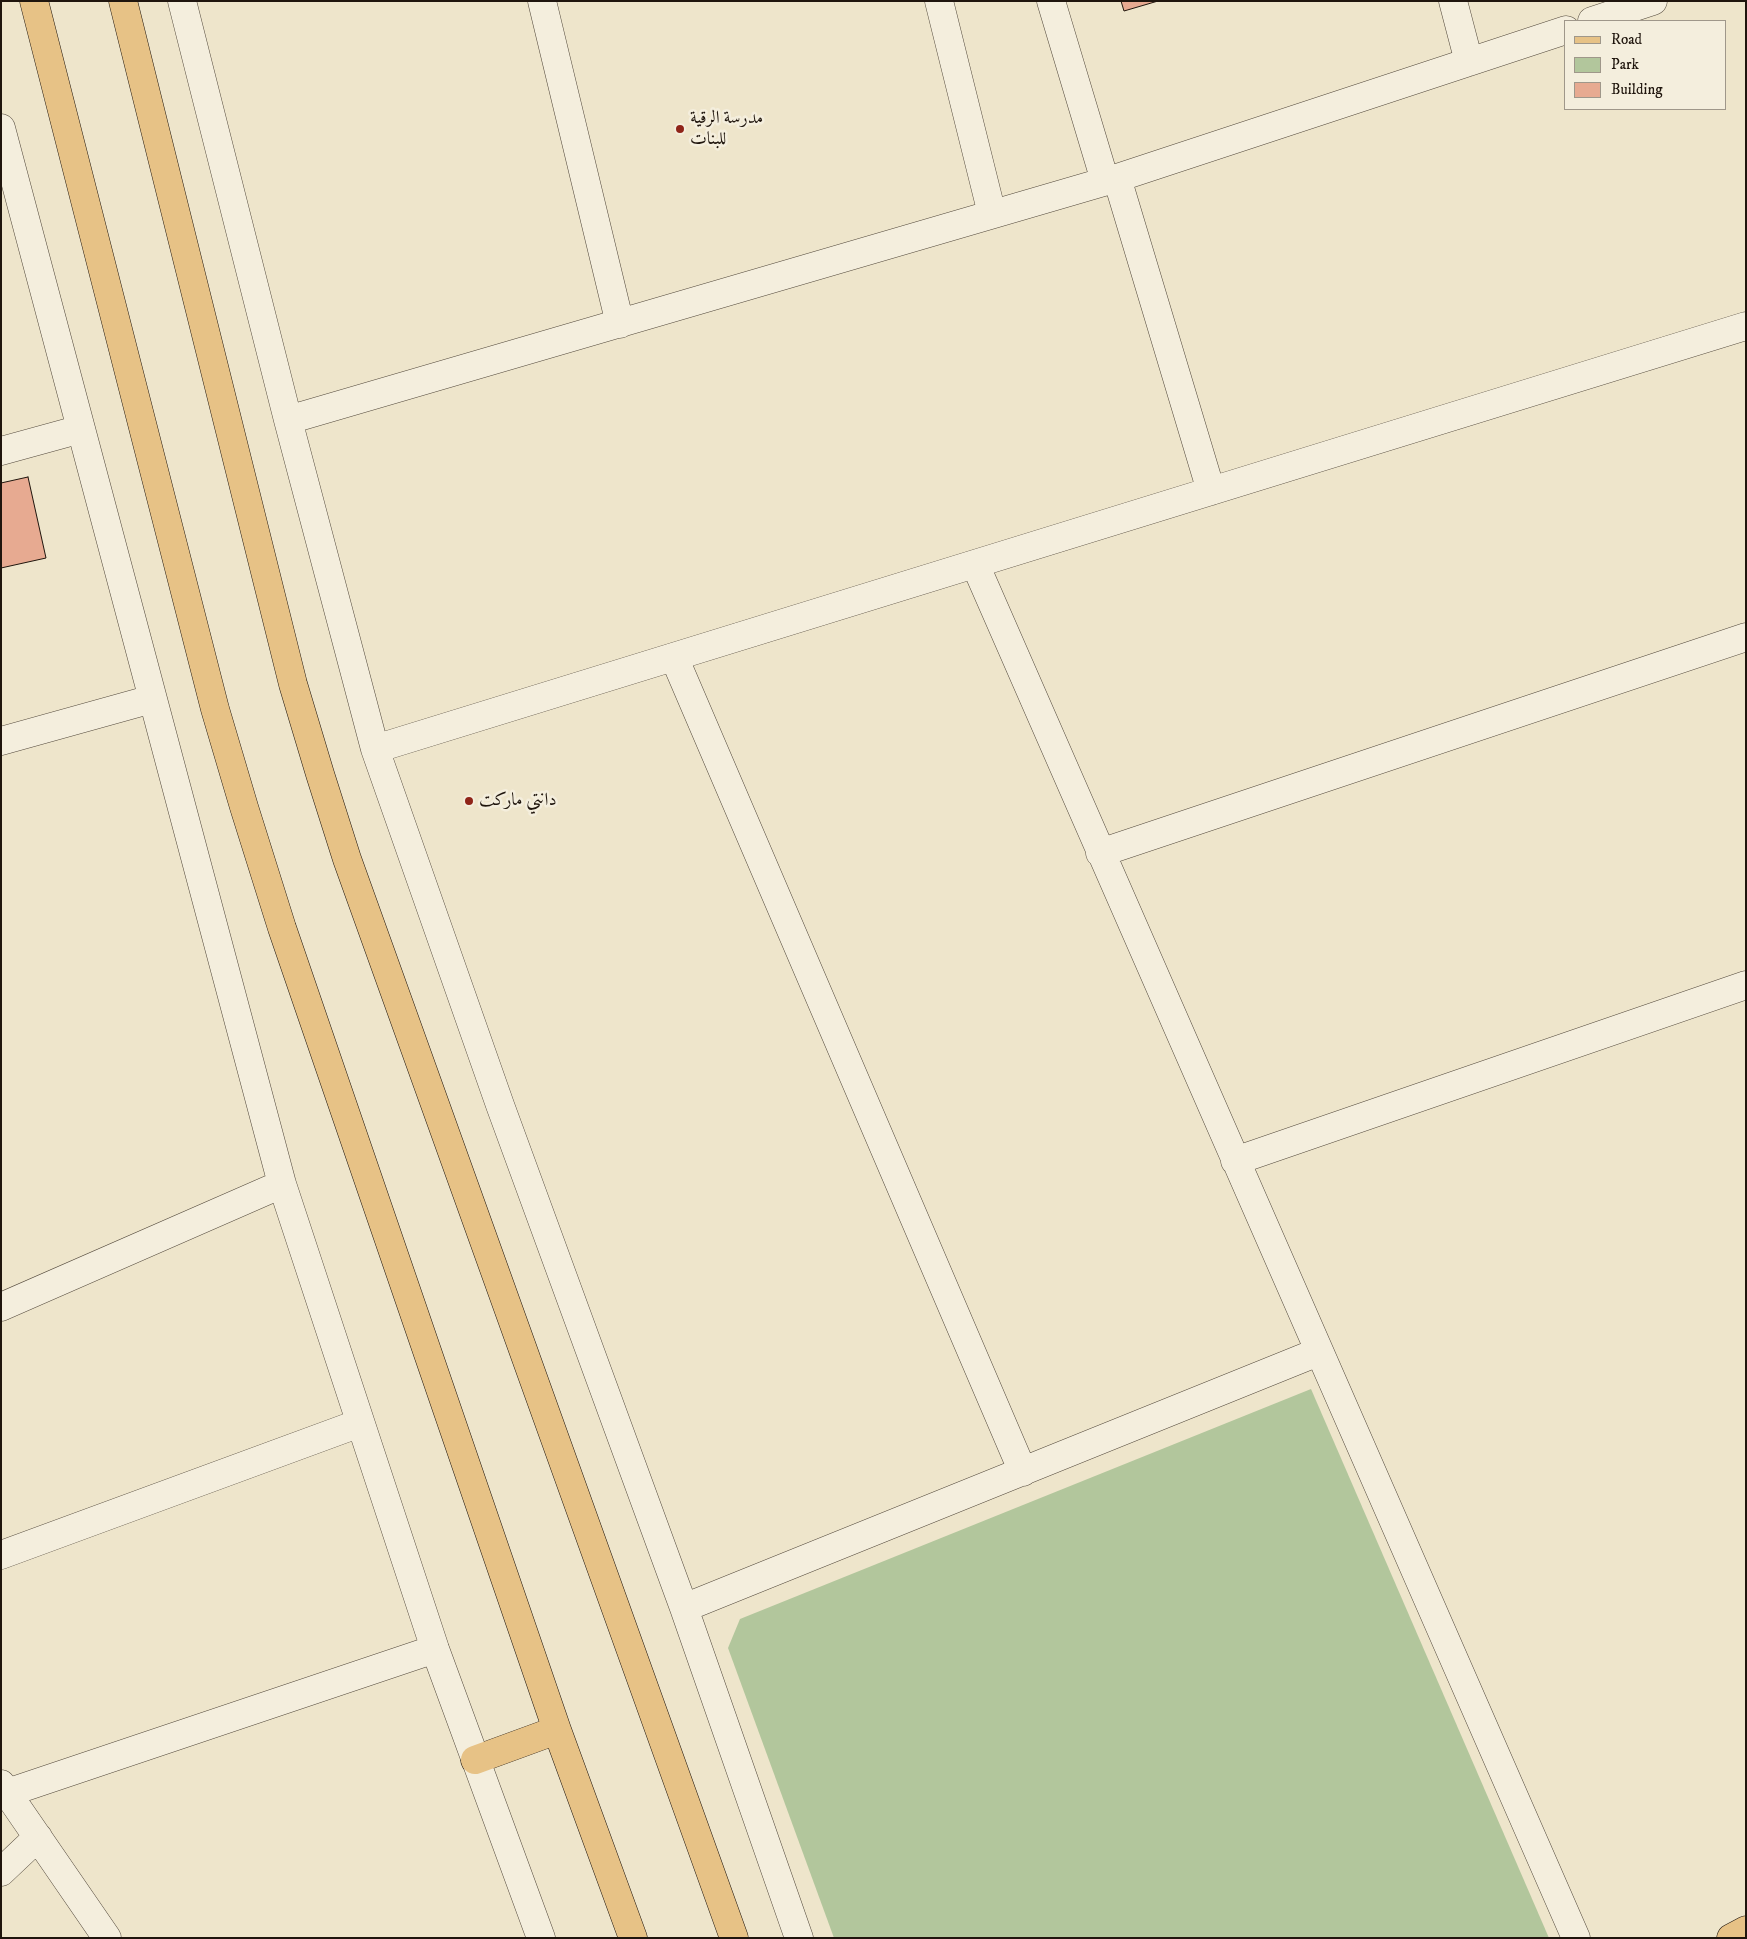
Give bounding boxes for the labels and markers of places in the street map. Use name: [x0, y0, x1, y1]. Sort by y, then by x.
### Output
place label: مدرسة الرقية للبنات: [690, 108, 763, 150]
marker: مدرسة الرقية للبنات: [674, 123, 686, 135]
place label: دانتي ماركت: [479, 790, 557, 812]
marker: دانتي ماركت: [463, 795, 475, 807]

